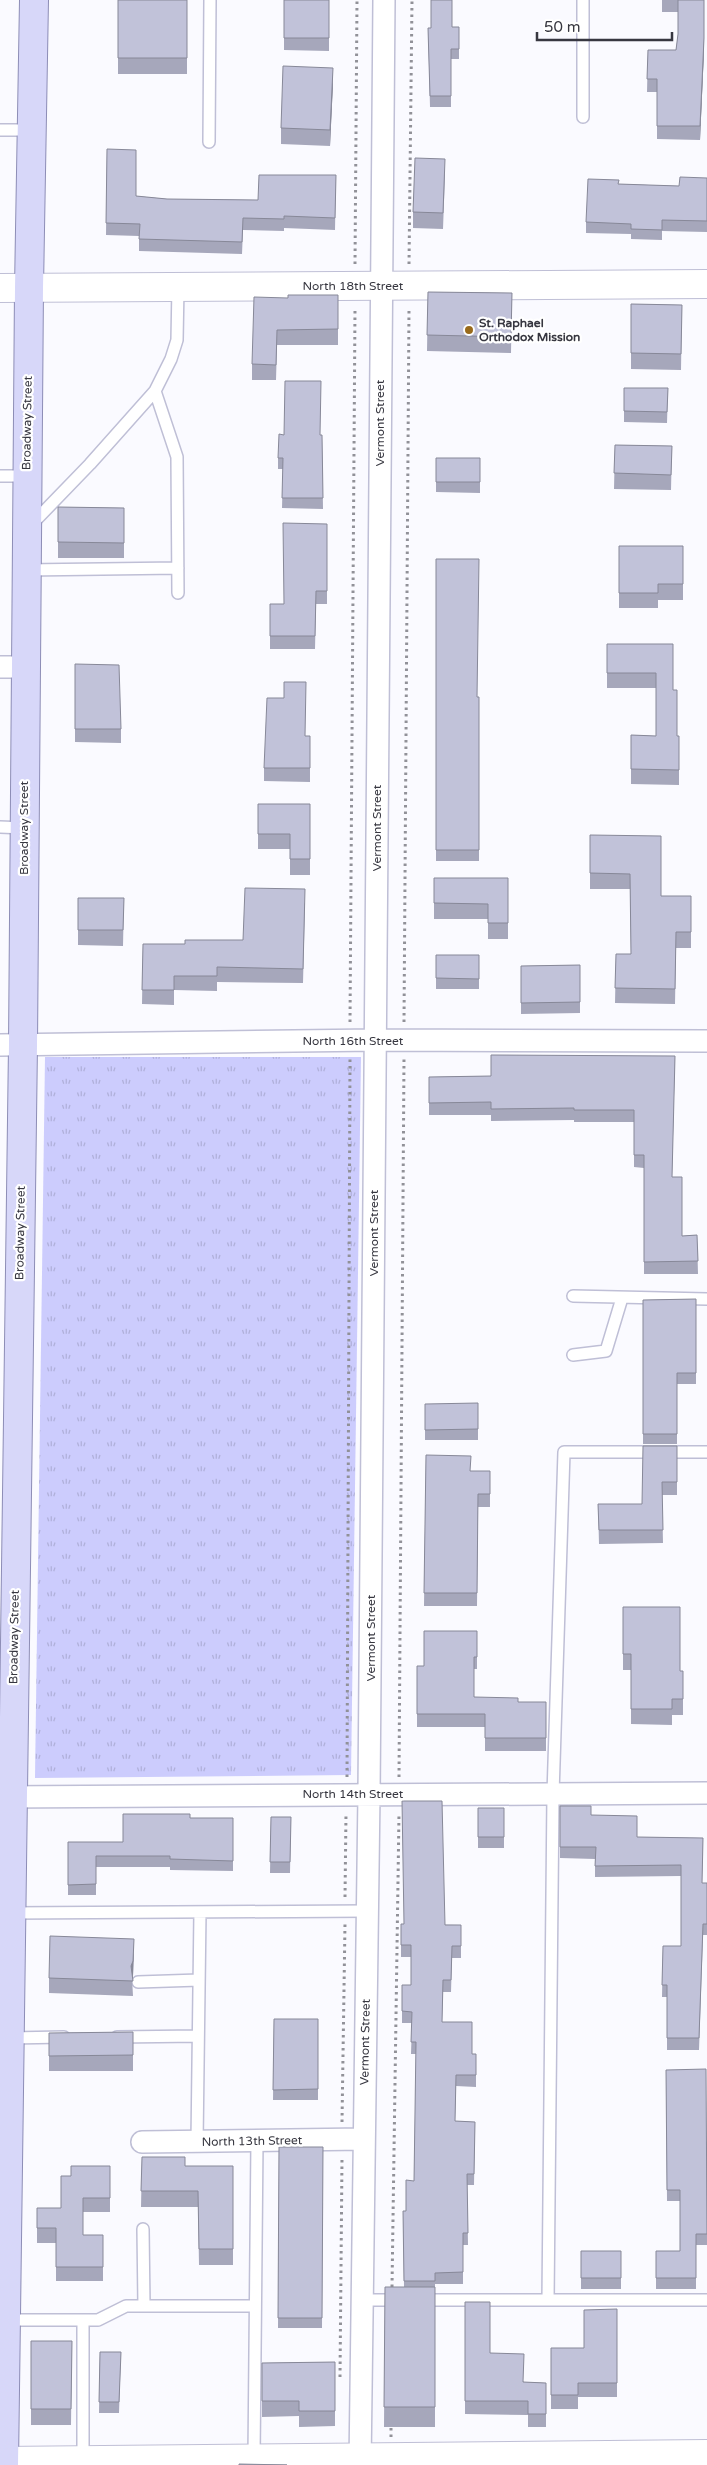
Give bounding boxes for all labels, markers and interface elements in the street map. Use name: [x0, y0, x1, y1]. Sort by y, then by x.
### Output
scale bar: [537, 10, 672, 42]
text: 50 m: [544, 18, 581, 36]
street label: North 18th Street: [303, 279, 404, 293]
place label: St. Raphael Orthodox Mission: [479, 316, 580, 344]
marker: St. Raphael Orthodox Mission: [463, 324, 475, 336]
street label: Broadway Street: [19, 375, 35, 470]
street label: Vermont Street: [373, 379, 387, 466]
street label: Broadway Street: [17, 780, 31, 875]
street label: Vermont Street: [370, 784, 384, 871]
street label: North 16th Street: [303, 1034, 404, 1048]
street label: Broadway Street: [12, 1185, 28, 1280]
street label: Vermont Street: [367, 1189, 381, 1276]
street label: Broadway Street: [6, 1589, 22, 1684]
street label: Vermont Street: [364, 1594, 378, 1681]
street label: North 14th Street: [303, 1787, 404, 1801]
street label: Vermont Street: [357, 1998, 373, 2085]
street label: North 13th Street: [202, 2133, 303, 2149]

